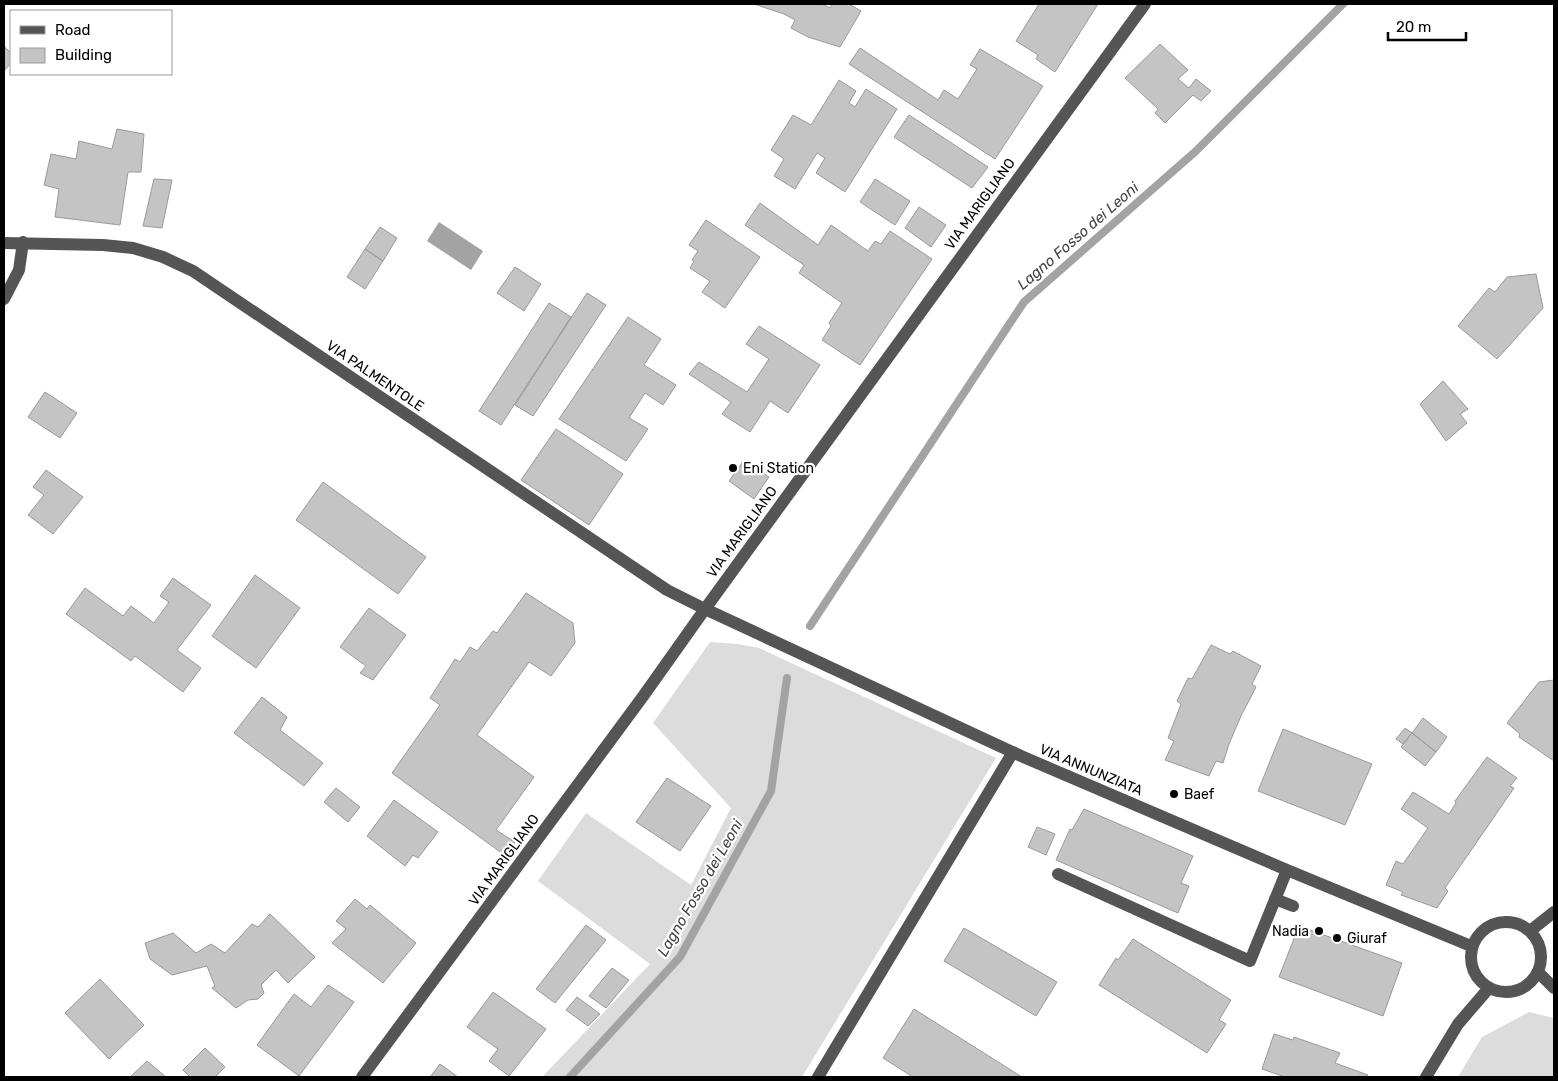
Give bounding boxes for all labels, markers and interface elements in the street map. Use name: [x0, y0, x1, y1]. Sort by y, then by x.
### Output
legend: [10, 10, 172, 75]
scale bar: [1388, 10, 1466, 42]
text: 20 m: [1396, 18, 1431, 36]
text: Road: [55, 21, 91, 39]
text: Building: [55, 46, 112, 64]
street label: VIA MARIGLIANO: [941, 155, 1019, 253]
water label: Lagno Fosso dei Leoni: [1014, 178, 1143, 294]
street label: VIA PALMENTOLE: [323, 337, 427, 415]
place label: Eni Station: [743, 460, 814, 477]
marker: Eni Station: [727, 462, 739, 474]
street label: VIA MARIGLIANO: [703, 483, 781, 581]
street label: VIA ANNUNZIATA: [1037, 741, 1146, 800]
place label: Baef: [1184, 786, 1215, 803]
marker: Baef: [1168, 788, 1180, 800]
street label: VIA MARIGLIANO: [465, 811, 543, 909]
water label: Lagno Fosso dei Leoni: [654, 816, 747, 960]
place label: Nadia: [1272, 923, 1309, 940]
marker: Nadia: [1313, 925, 1325, 937]
place label: Giuraf: [1347, 930, 1387, 947]
marker: Giuraf: [1331, 932, 1343, 944]

